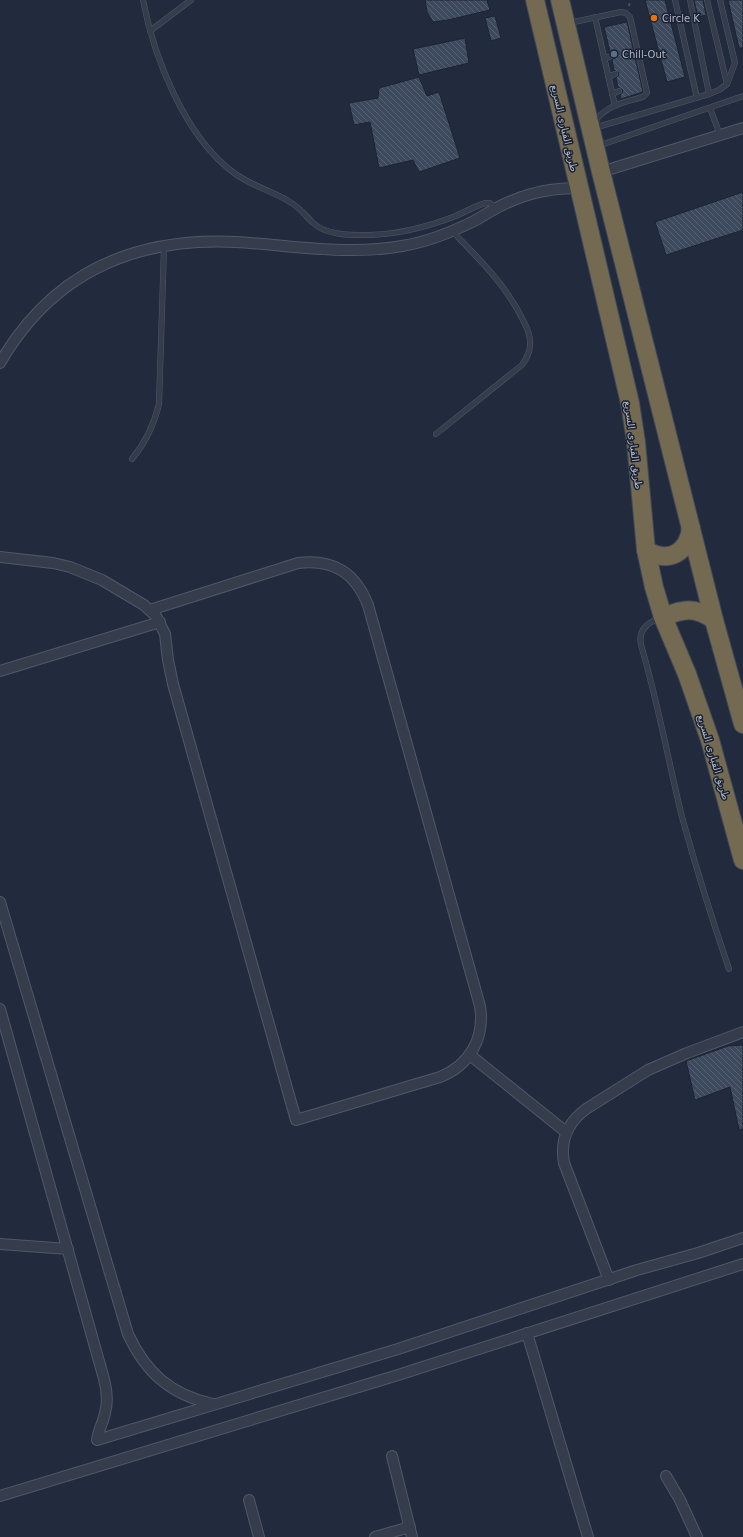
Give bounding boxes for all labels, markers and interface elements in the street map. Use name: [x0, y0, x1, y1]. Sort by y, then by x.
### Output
marker: Circle K: [649, 13, 659, 23]
place label: Circle K: [662, 13, 700, 24]
marker: Chill-Out: [609, 49, 619, 59]
place label: Chill-Out: [622, 49, 666, 60]
street label: طريق القبارى السريع: [548, 84, 580, 173]
street label: طريق القبارى السريع: [622, 400, 644, 490]
street label: طريق القبارى السريع: [694, 713, 732, 802]

